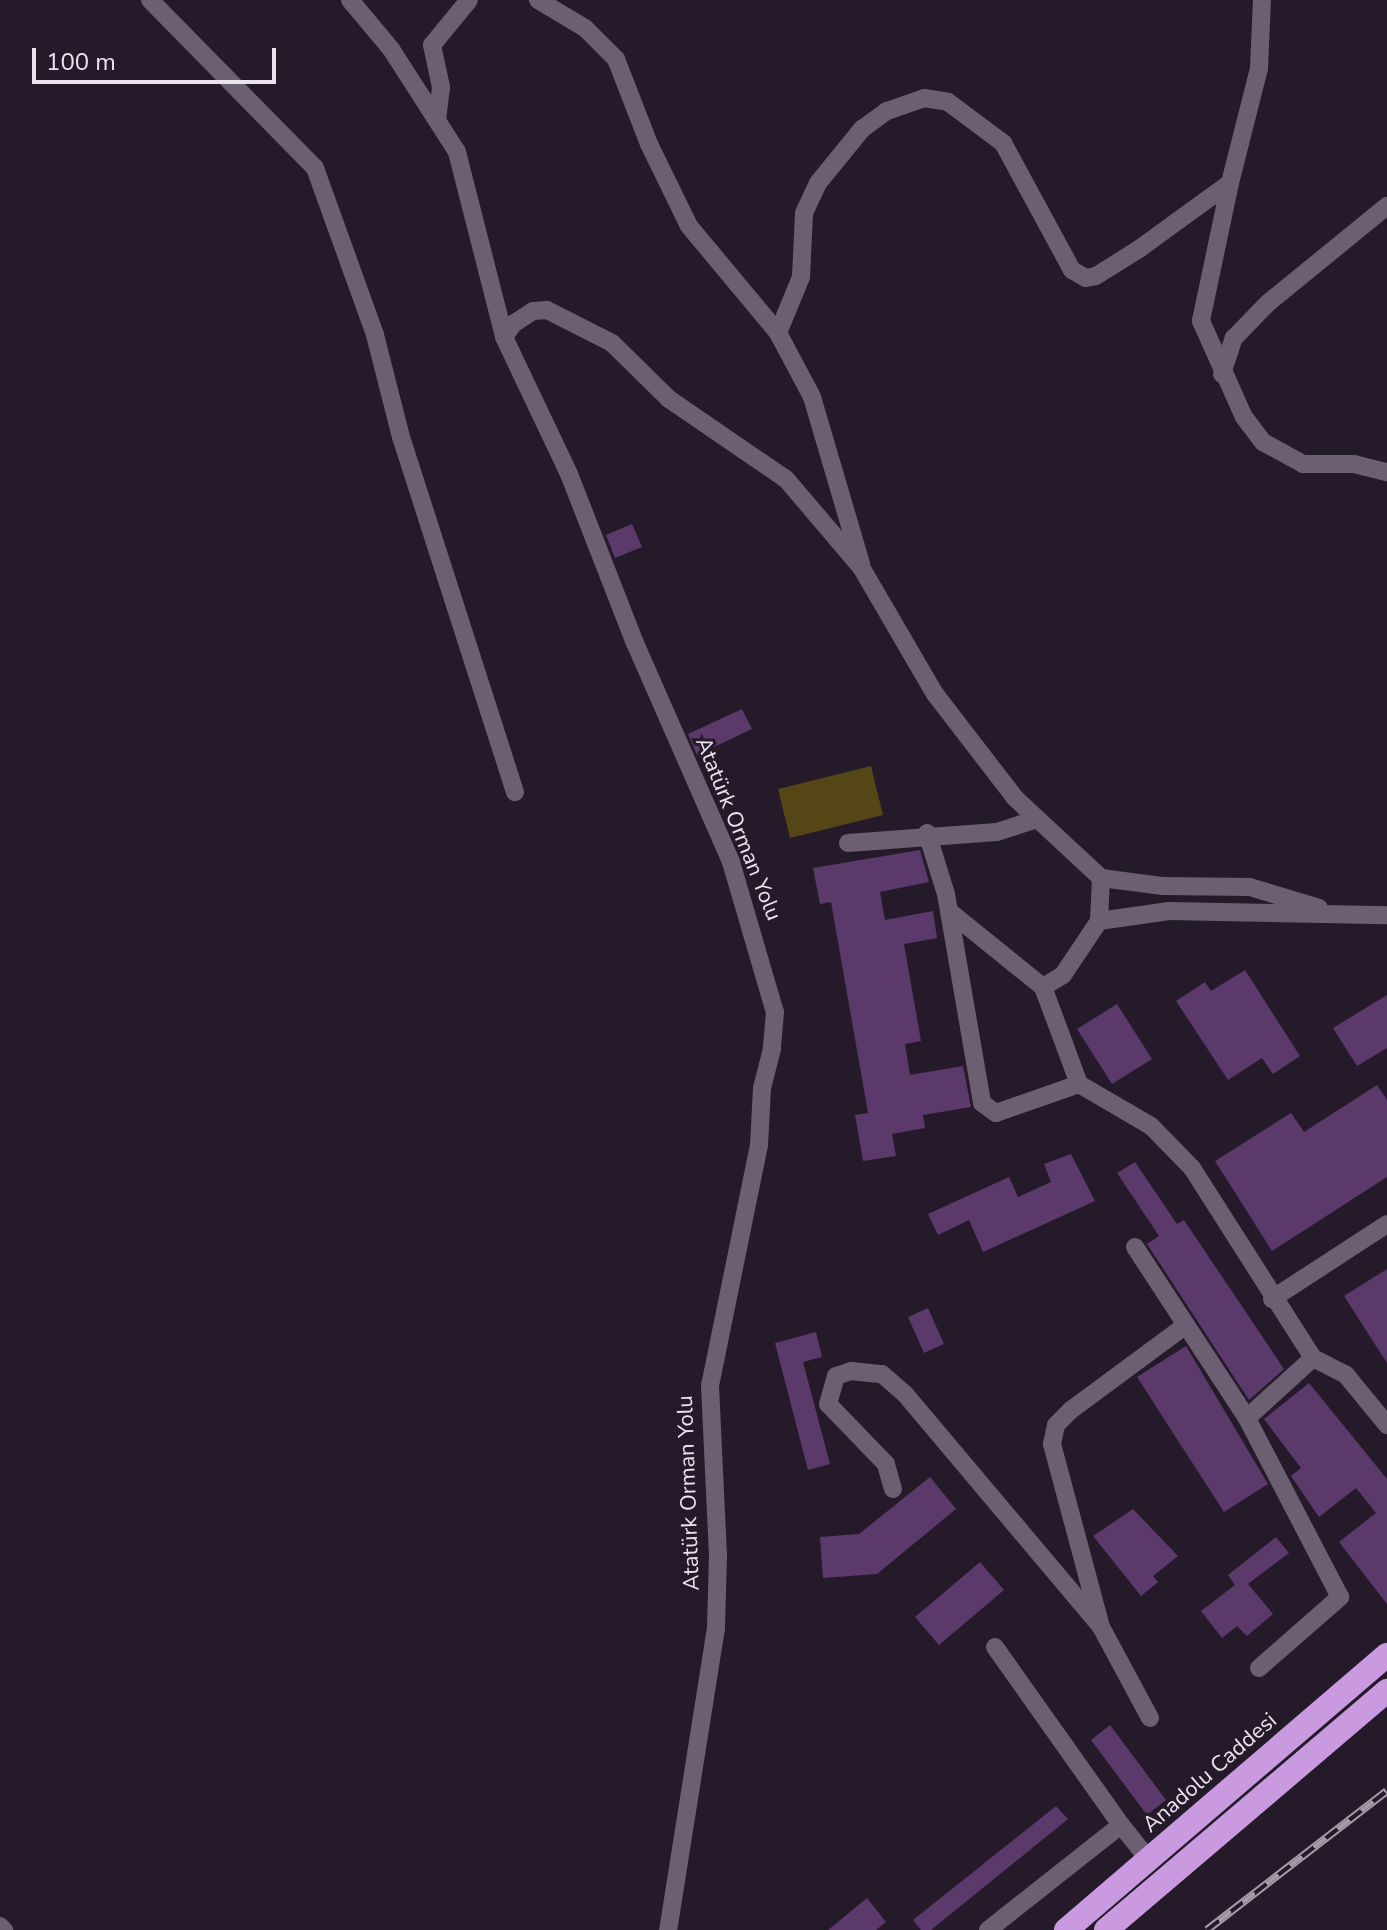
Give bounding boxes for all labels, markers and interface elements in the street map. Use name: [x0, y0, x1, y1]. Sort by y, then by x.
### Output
scale bar: [36, 32, 280, 82]
text: 100 m: [46, 46, 116, 78]
street label: Atatürk Orman Yolu: [689, 733, 787, 925]
street label: Atatürk Orman Yolu: [672, 1395, 706, 1591]
street label: Anadolu Caddesi: [1138, 1708, 1282, 1838]

